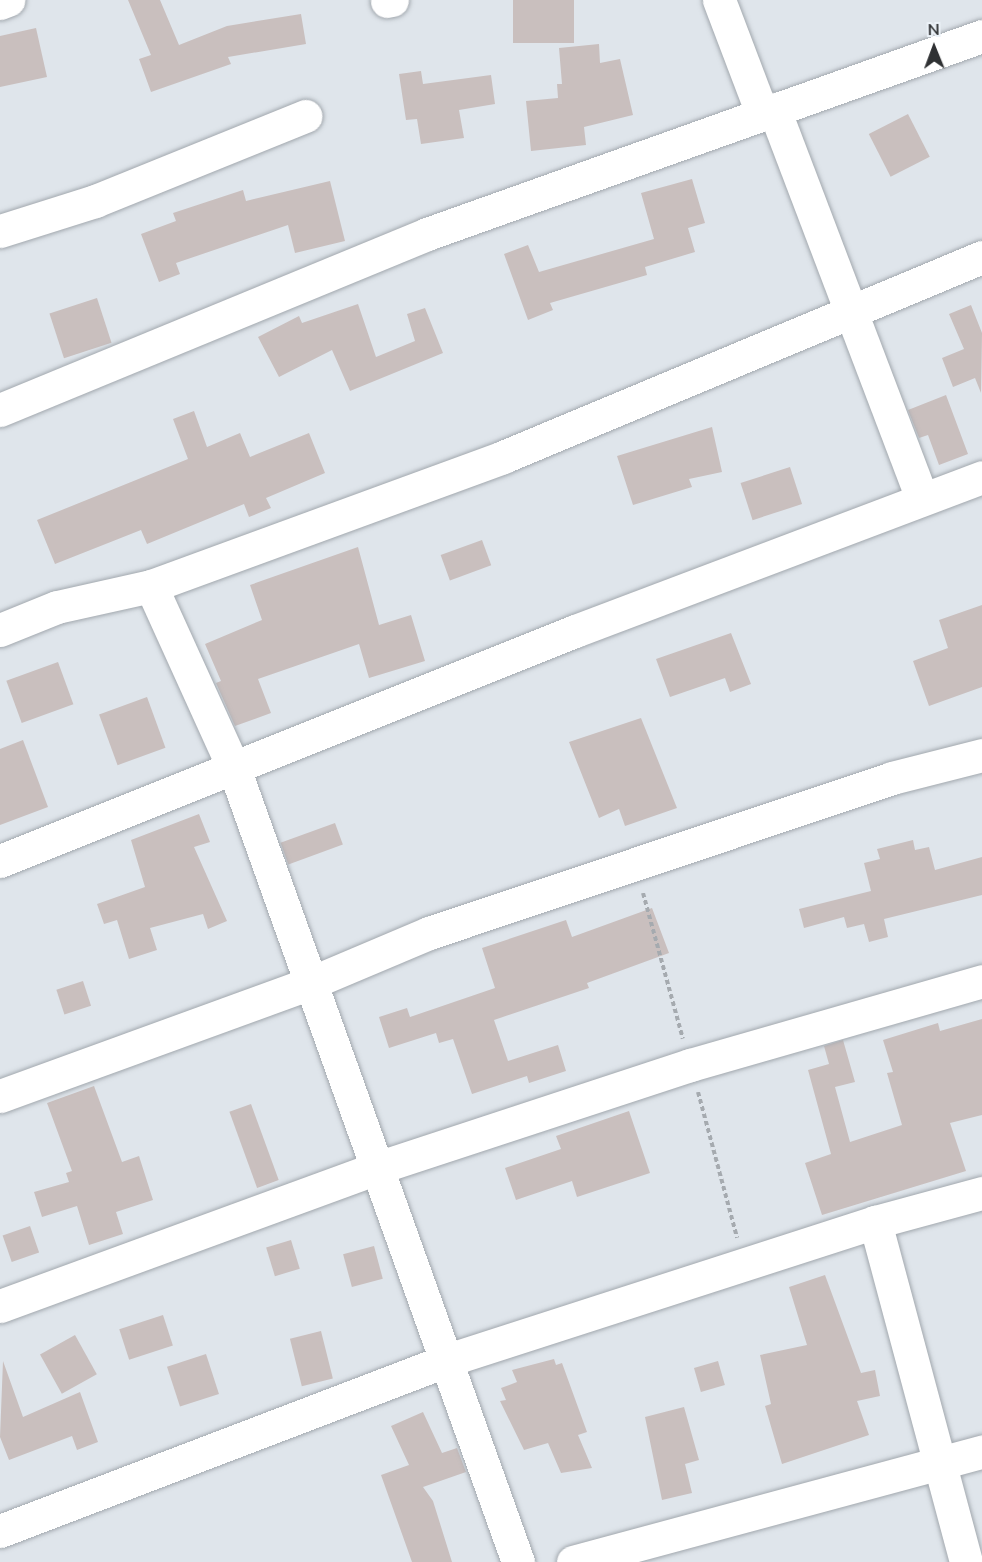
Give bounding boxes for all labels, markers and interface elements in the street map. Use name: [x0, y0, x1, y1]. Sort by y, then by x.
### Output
north arrow: [904, 18, 964, 78]
text: N: [928, 19, 940, 41]

